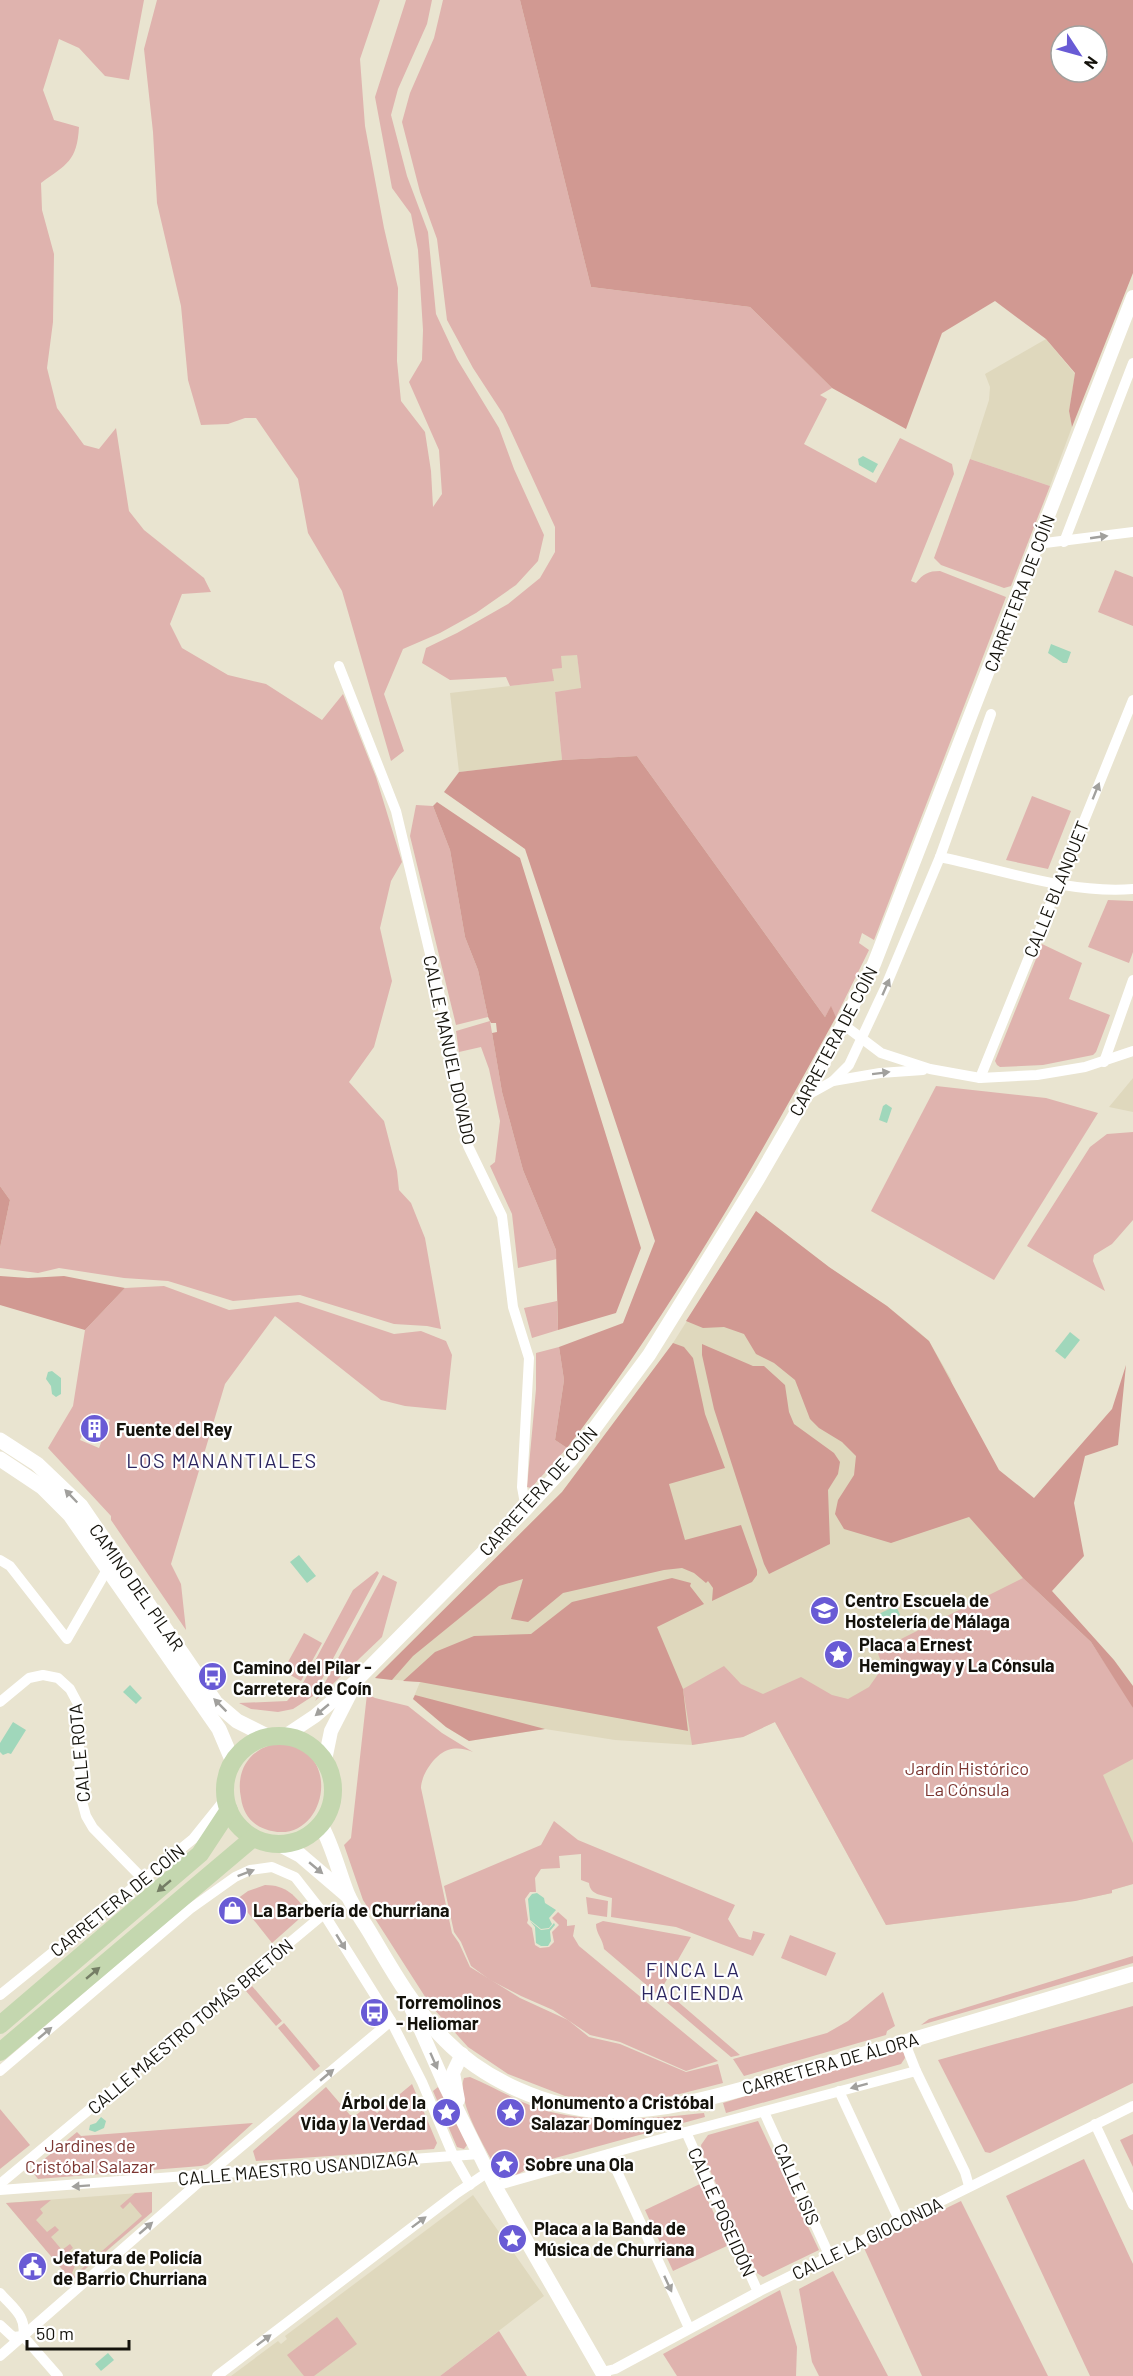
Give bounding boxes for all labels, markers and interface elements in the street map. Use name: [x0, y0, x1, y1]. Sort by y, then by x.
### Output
north arrow: [1049, 24, 1109, 84]
text: N: [1081, 53, 1102, 73]
street label: CARRETERA DE COÍN: [979, 511, 1059, 675]
one-way arrow: [1089, 532, 1108, 541]
one-way arrow: [1092, 782, 1101, 800]
street label: CALLE BLANQUET: [1019, 818, 1093, 960]
street label: CALLE MANUEL DOVADO: [419, 953, 481, 1147]
street label: CARRETERA DE COÍN: [784, 962, 882, 1120]
one-way arrow: [881, 978, 891, 996]
one-way arrow: [871, 1068, 890, 1078]
building icon: Fuente del Rey: [79, 1413, 111, 1445]
place label: Fuente del Rey: [116, 1418, 232, 1440]
street label: CARRETERA DE COÍN: [474, 1422, 602, 1560]
district label: LOS MANANTIALES: [126, 1448, 318, 1472]
one-way arrow: [64, 1488, 78, 1503]
street label: CAMINO DEL PILAR: [85, 1519, 189, 1655]
place label: Centro Escuela de Hostelería de Málaga: [845, 1589, 1010, 1632]
school or university icon: Centro Escuela de Hostelería de Málaga: [808, 1594, 840, 1626]
place label: Placa a Ernest Hemingway y La Cónsula: [859, 1633, 1055, 1676]
place icon: Placa a Ernest Hemingway y La Cónsula: [822, 1638, 854, 1670]
place label: Camino del Pilar - Carretera de Coín: [233, 1656, 372, 1699]
bus stop icon: Camino del Pilar - Carretera de Coín: [196, 1661, 228, 1693]
one-way arrow: [214, 1699, 228, 1713]
street label: CALLE ROTA: [64, 1703, 94, 1803]
one-way arrow: [314, 1704, 330, 1717]
park label: Jardín Histórico La Cónsula: [905, 1757, 1029, 1800]
street label: CARRETERA DE COÍN: [45, 1839, 189, 1961]
one-way arrow: [308, 1862, 324, 1875]
one-way arrow: [237, 1867, 255, 1877]
one-way arrow: [156, 1879, 172, 1892]
shop icon: La Barbería de Churriana: [216, 1894, 248, 1926]
place label: La Barbería de Churriana: [253, 1899, 450, 1921]
one-way arrow: [336, 1933, 347, 1950]
street label: CALLE MAESTRO TOMÁS BRETÓN: [83, 1934, 297, 2118]
district label: FINCA LA HACIENDA: [641, 1957, 745, 2004]
one-way arrow: [85, 1967, 100, 1980]
place label: Torremolinos - Heliomar: [396, 1991, 501, 2034]
bus stop icon: Torremolinos - Heliomar: [359, 1996, 391, 2028]
one-way arrow: [37, 2027, 52, 2040]
street label: CARRETERA DE ÁLORA: [739, 2027, 921, 2099]
one-way arrow: [430, 2052, 439, 2069]
one-way arrow: [319, 2069, 334, 2082]
one-way arrow: [850, 2082, 868, 2091]
place label: Árbol de la Vida y la Verdad: [300, 2091, 426, 2134]
place label: Monumento a Cristóbal Salazar Domínguez: [531, 2091, 714, 2134]
place icon: Árbol de la Vida y la Verdad: [431, 2096, 463, 2128]
place icon: Monumento a Cristóbal Salazar Domínguez: [494, 2096, 526, 2128]
park label: Jardines de Cristóbal Salazar: [25, 2134, 156, 2177]
street label: CALLE ISIS: [769, 2140, 825, 2228]
street label: CALLE POSEIDÓN: [684, 2144, 760, 2280]
street label: CALLE MAESTRO USANDIZAGA: [177, 2147, 419, 2189]
place icon: Sobre una Ola: [488, 2148, 520, 2180]
place label: Sobre una Ola: [525, 2153, 634, 2175]
one-way arrow: [71, 2181, 90, 2191]
street label: CALLE LA GIOCONDA: [788, 2192, 946, 2284]
one-way arrow: [411, 2216, 427, 2229]
place label: Placa a la Banda de Música de Churriana: [534, 2217, 695, 2260]
one-way arrow: [138, 2222, 154, 2235]
place icon: Placa a la Banda de Música de Churriana: [497, 2222, 529, 2254]
place label: Jefatura de Policía de Barrio Churriana: [53, 2246, 207, 2289]
public building icon: Jefatura de Policía de Barrio Churriana: [16, 2251, 48, 2283]
one-way arrow: [664, 2275, 673, 2292]
scale bar: [27, 2313, 129, 2351]
text: 50 m: [36, 2322, 74, 2344]
one-way arrow: [256, 2334, 272, 2347]

